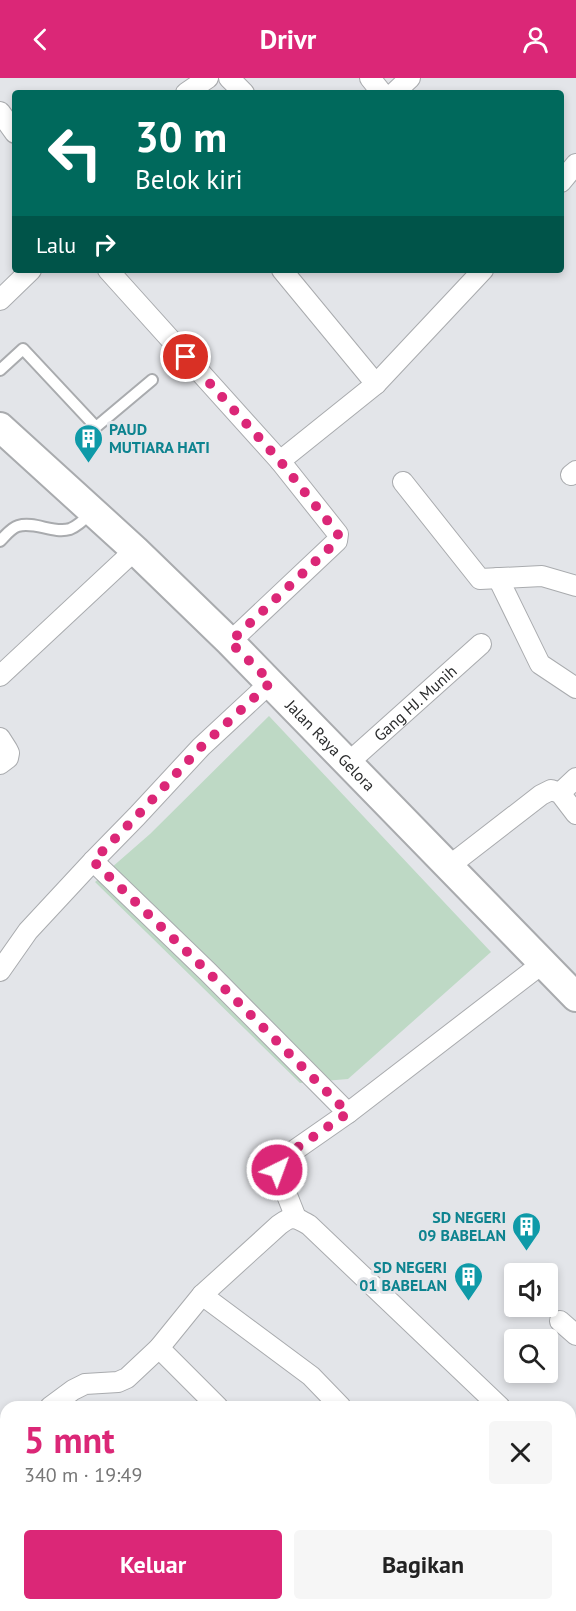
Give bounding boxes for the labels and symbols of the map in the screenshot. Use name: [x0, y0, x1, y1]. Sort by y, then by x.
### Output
pin: [160, 331, 211, 382]
place label: PAUD MUTIARA HATI: [109, 419, 210, 457]
building icon: PAUD MUTIARA HATI: [72, 422, 104, 464]
street label: Gang HJ. Munih: [370, 661, 461, 745]
street label: Jalan Raya Gelora: [281, 695, 380, 795]
position arrow: [245, 1138, 309, 1202]
place label: SD NEGERI 09 BABELAN: [418, 1207, 506, 1245]
building icon: SD NEGERI 09 BABELAN: [511, 1210, 543, 1252]
place label: SD NEGERI 01 BABELAN: [359, 1257, 447, 1295]
building icon: SD NEGERI 01 BABELAN: [452, 1260, 484, 1302]

